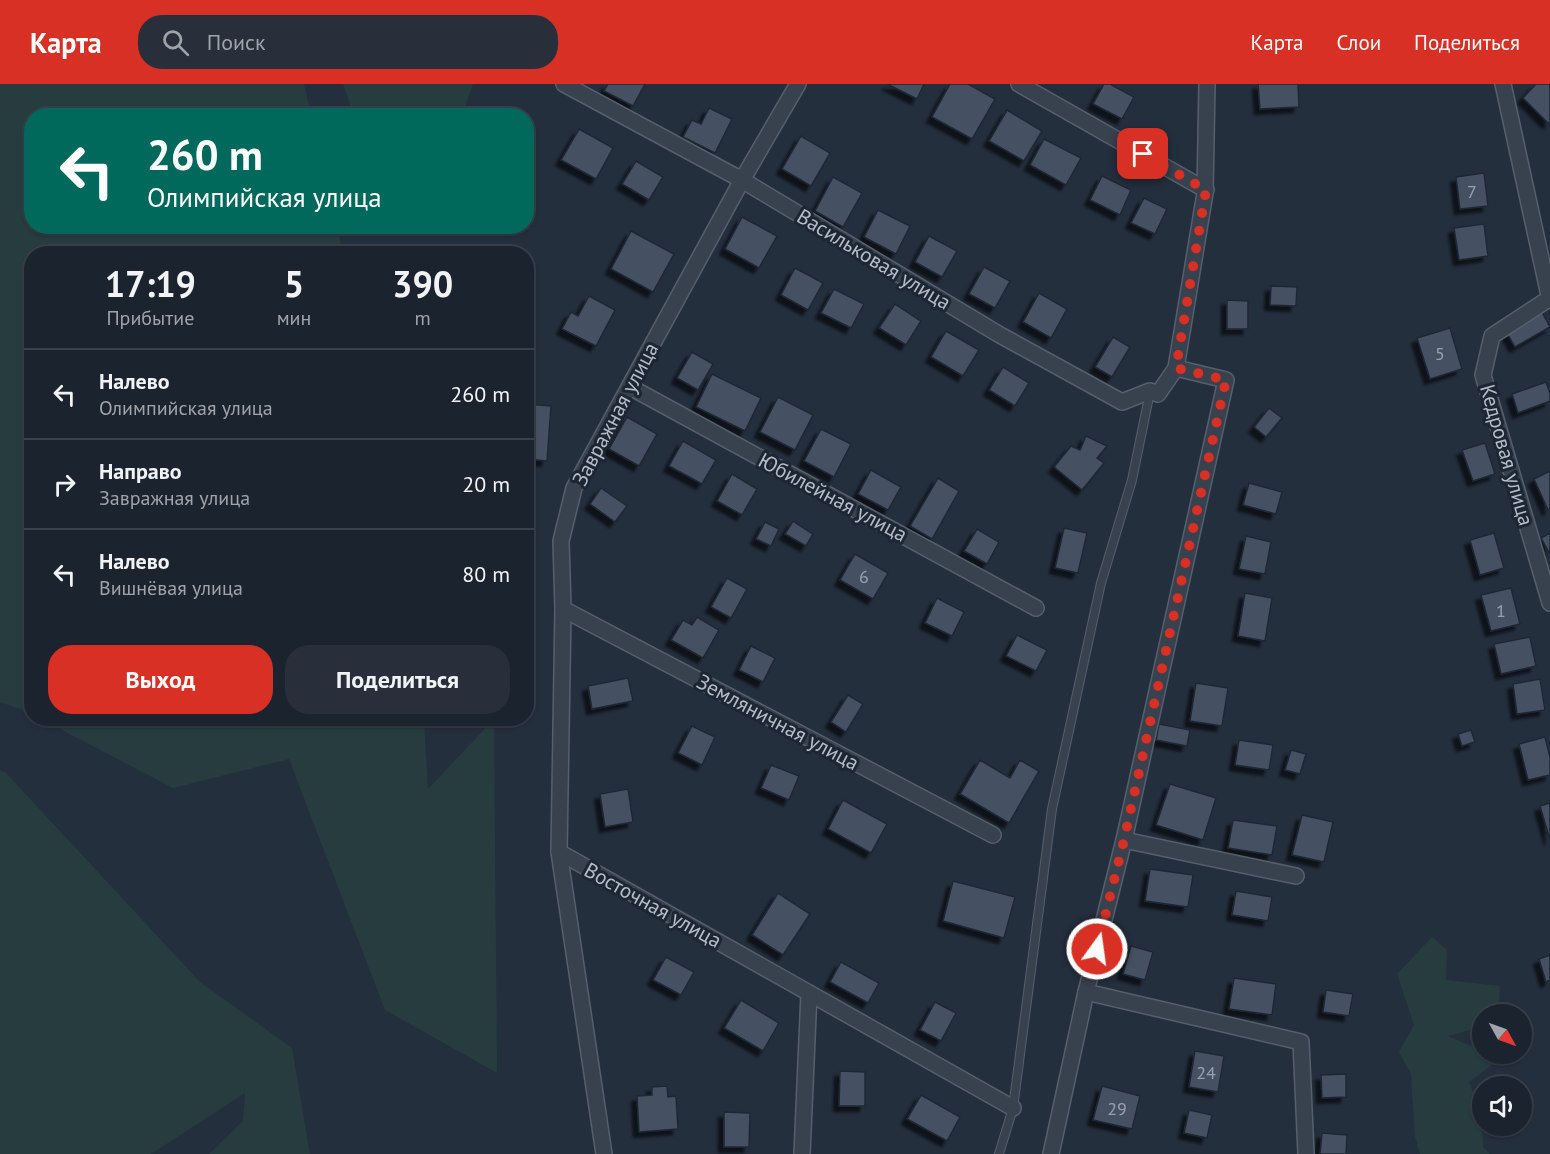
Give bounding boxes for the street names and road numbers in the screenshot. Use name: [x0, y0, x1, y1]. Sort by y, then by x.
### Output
street label: Васильковая улица: [792, 202, 956, 316]
street label: Завражная улица: [566, 338, 664, 490]
street label: Кедровая улица: [1474, 381, 1540, 529]
street label: Юбилейная улица: [754, 446, 912, 548]
street label: Земляничная улица: [692, 668, 864, 776]
street label: Восточная улица: [580, 856, 726, 954]

